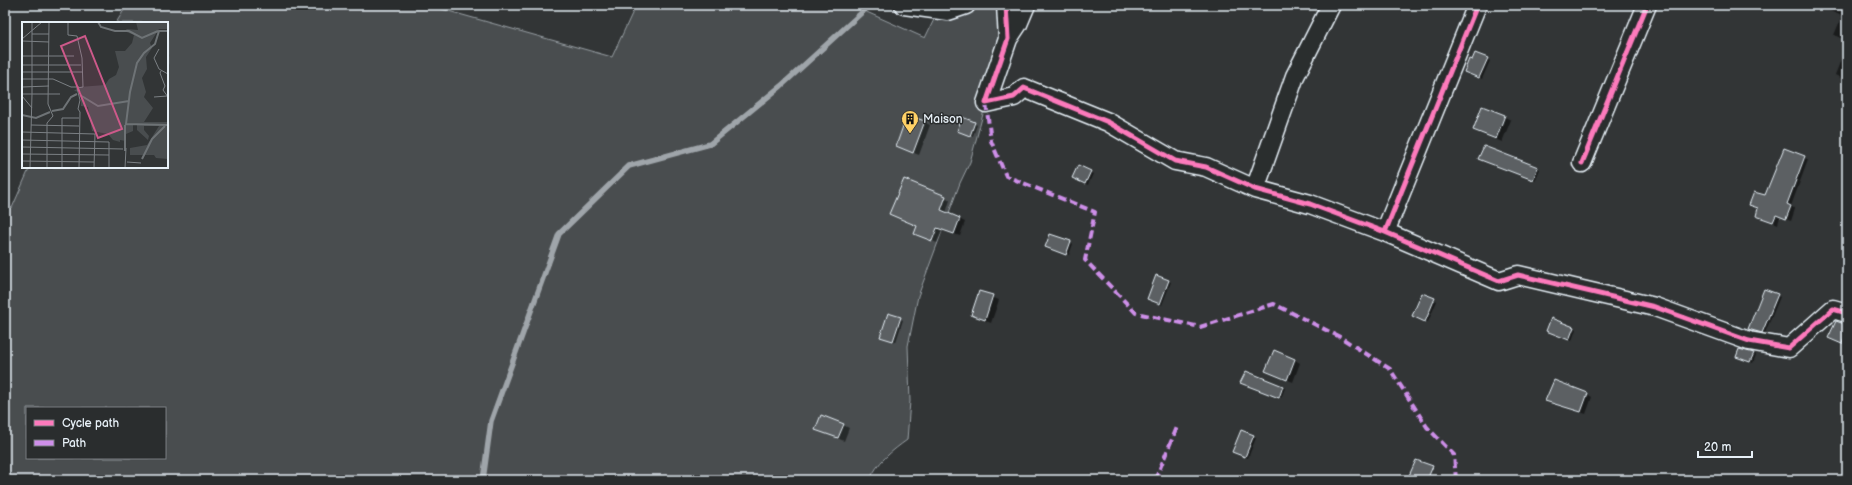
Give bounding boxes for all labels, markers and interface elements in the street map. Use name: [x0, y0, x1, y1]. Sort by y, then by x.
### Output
inset map: [22, 22, 168, 168]
building icon: Maison: [900, 109, 920, 134]
place label: Maison: [923, 112, 963, 127]
legend: [26, 407, 166, 459]
text: Cycle path: [62, 416, 119, 431]
scale bar: [1698, 433, 1752, 459]
text: Path: [62, 436, 87, 451]
text: 20 m: [1704, 440, 1731, 455]

